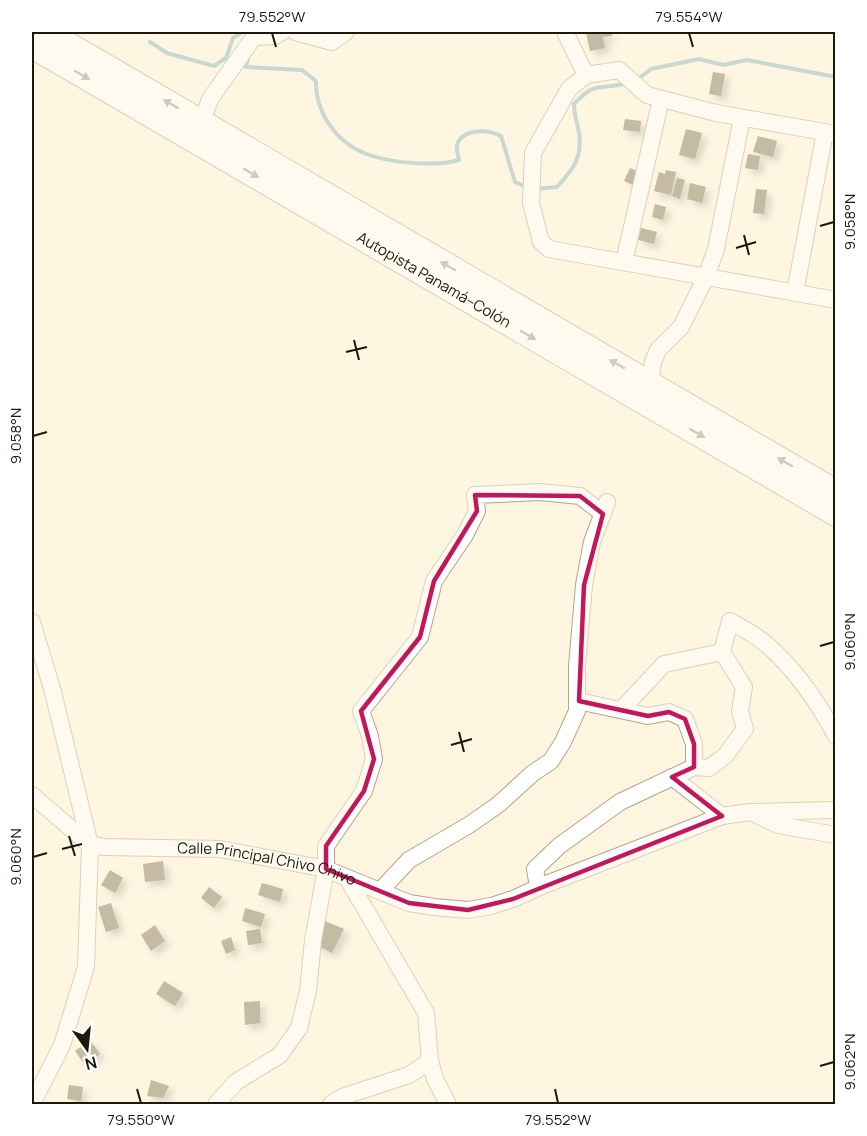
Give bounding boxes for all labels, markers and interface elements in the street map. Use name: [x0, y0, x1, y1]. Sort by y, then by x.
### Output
text: 79.552°W: [239, 6, 305, 27]
text: 79.554°W: [655, 6, 723, 27]
one-way arrow: [74, 70, 90, 81]
one-way arrow: [162, 99, 179, 109]
one-way arrow: [243, 168, 259, 179]
text: 9.058°N: [839, 194, 860, 250]
street label: Autopista Panamá–Colón: [353, 226, 515, 333]
one-way arrow: [440, 260, 456, 271]
one-way arrow: [520, 330, 537, 340]
one-way arrow: [608, 359, 625, 369]
text: 9.058°N: [5, 408, 26, 464]
one-way arrow: [688, 428, 705, 438]
one-way arrow: [777, 457, 793, 468]
text: 9.060°N: [839, 613, 860, 671]
text: 9.060°N: [5, 828, 26, 886]
street label: Calle Principal Chivo Chivo: [177, 837, 359, 890]
north arrow: [57, 1019, 117, 1079]
text: 9.062°N: [839, 1034, 860, 1090]
text: N: [82, 1051, 99, 1076]
text: 79.550°W: [107, 1109, 175, 1130]
text: 79.552°W: [525, 1109, 591, 1130]

